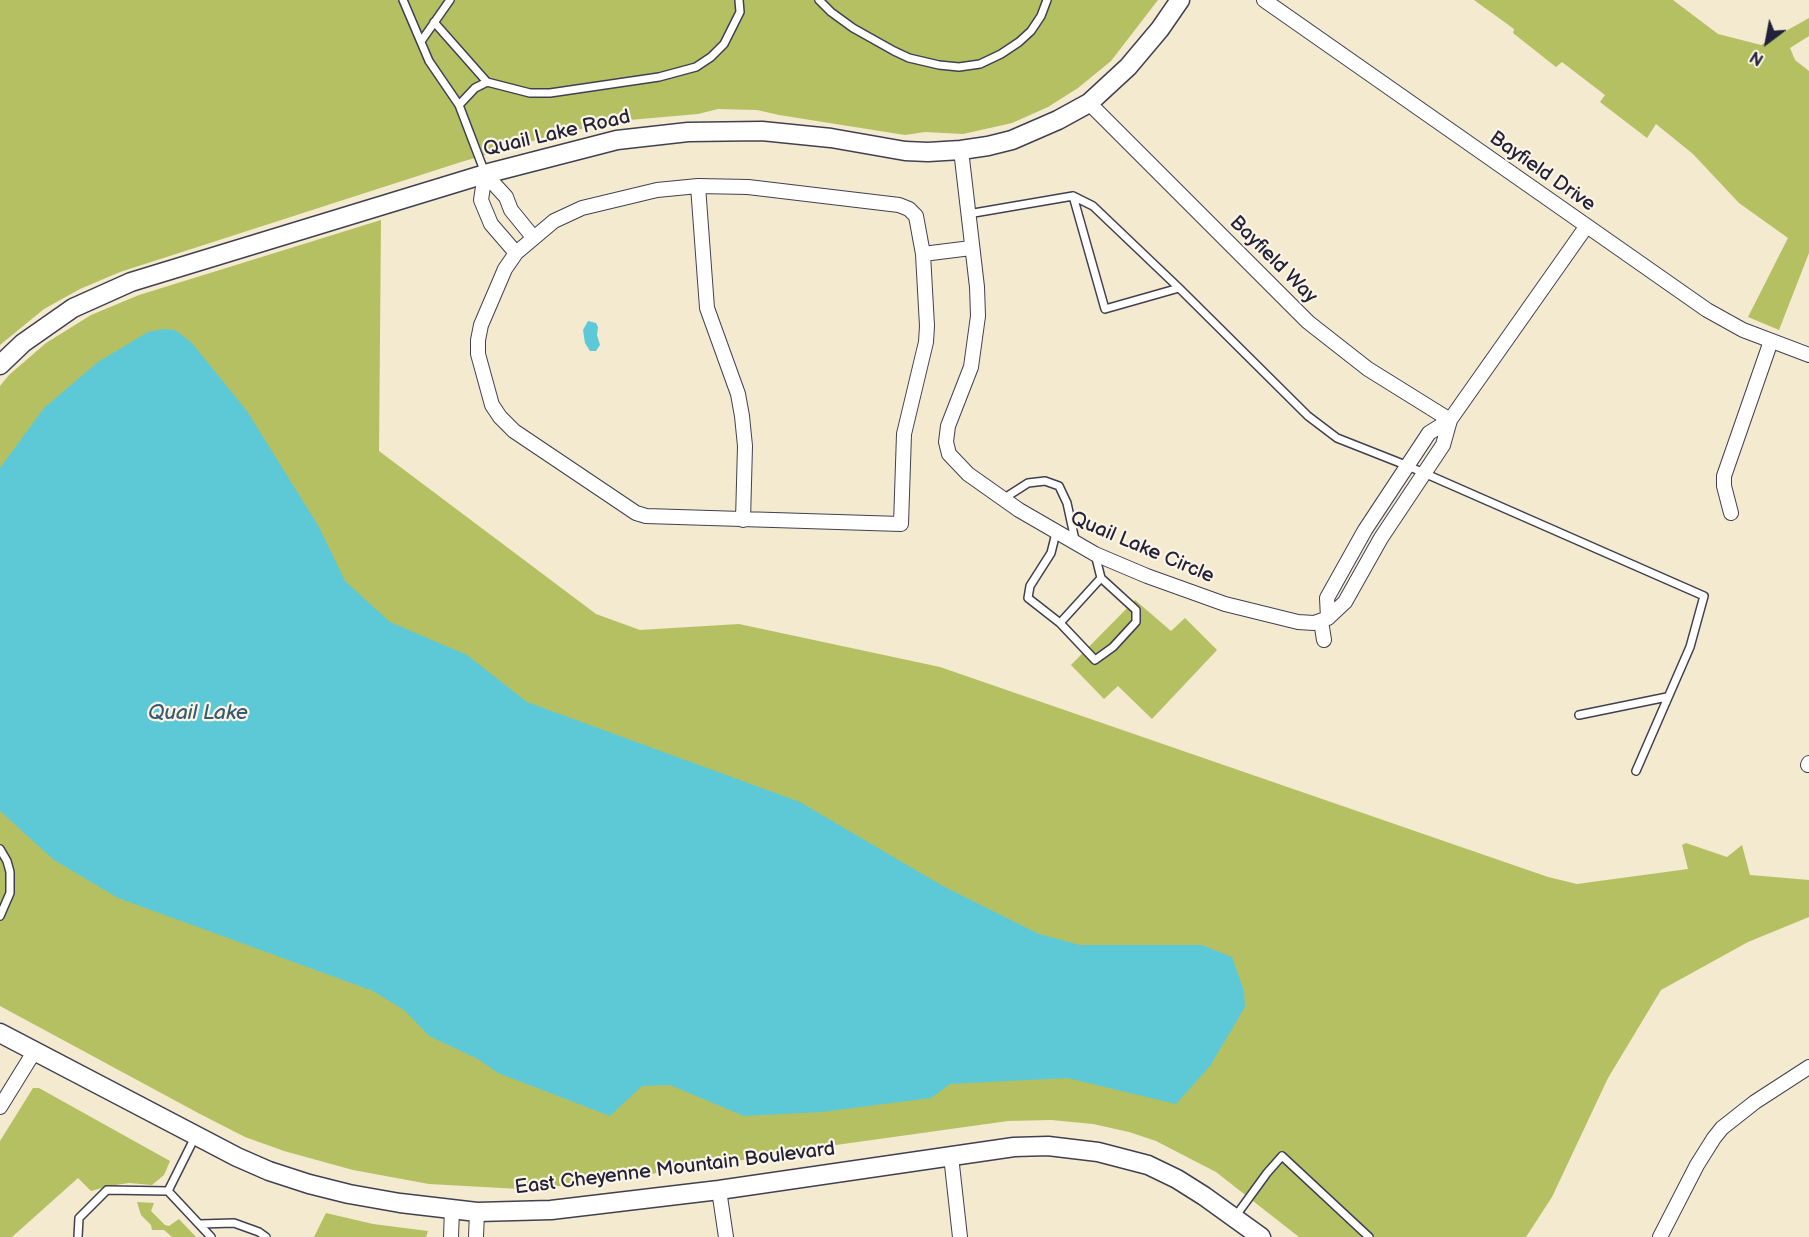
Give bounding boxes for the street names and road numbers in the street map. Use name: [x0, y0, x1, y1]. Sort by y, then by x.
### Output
street label: Quail Lake Road: [481, 105, 633, 163]
street label: Bayfield Drive: [1484, 127, 1600, 217]
street label: Bayfield Way: [1224, 211, 1322, 309]
street label: Quail Lake Circle: [1066, 507, 1218, 589]
street label: East Cheyenne Mountain Boulevard: [513, 1137, 837, 1201]

